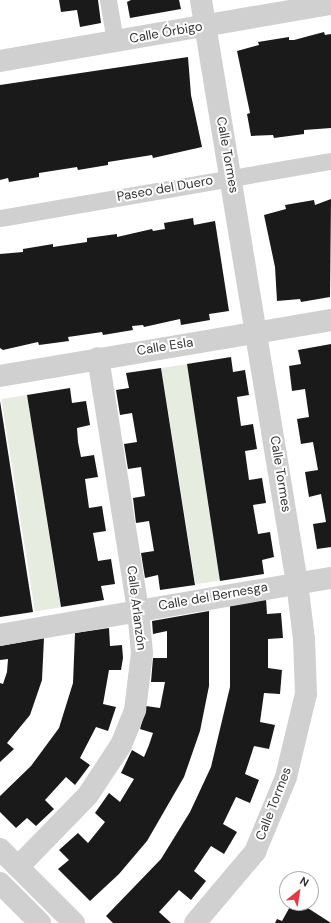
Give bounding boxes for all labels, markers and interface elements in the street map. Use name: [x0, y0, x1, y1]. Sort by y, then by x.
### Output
street label: Calle Órbigo: [128, 19, 204, 47]
street label: Calle Tormes: [213, 116, 241, 194]
street label: Paseo del Duero: [116, 173, 214, 205]
street label: Calle Esla: [136, 335, 194, 359]
street label: Calle Tormes: [266, 435, 294, 513]
street label: Calle Arlanzón: [123, 565, 149, 651]
street label: Calle del Bernesga: [157, 580, 269, 614]
street label: Calle Tormes: [253, 765, 295, 843]
north arrow: [279, 871, 319, 911]
text: N: [298, 873, 311, 890]

